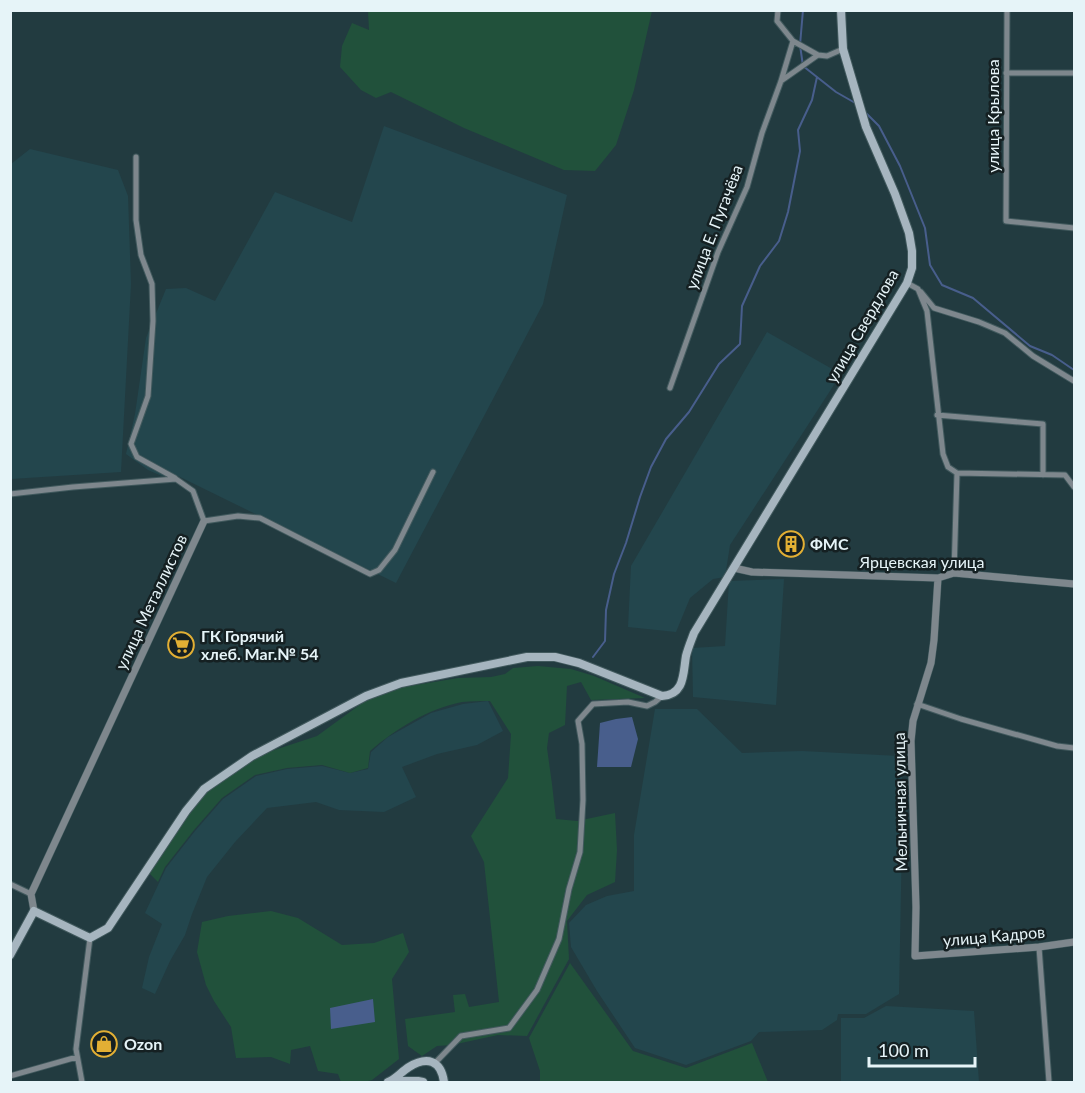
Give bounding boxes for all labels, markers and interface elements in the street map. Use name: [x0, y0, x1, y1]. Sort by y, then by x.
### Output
street label: улица Крылова: [983, 59, 1002, 173]
street label: улица Е. Пугачёва: [681, 162, 746, 292]
street label: улица Свердлова: [821, 266, 902, 386]
building icon: ФМС: [776, 529, 806, 559]
street label: улица Металлистов: [111, 531, 190, 672]
place label: ФМС: [810, 534, 849, 553]
street label: Ярцевская улица: [859, 552, 984, 571]
place label: ГК Горячий хлеб. Маг.№ 54: [201, 626, 319, 663]
supermarket icon: ГК Горячий хлеб. Маг.№ 54: [166, 630, 196, 660]
street label: Мельничная улица: [889, 732, 910, 872]
street label: улица Кадров: [942, 922, 1046, 949]
shop icon: Ozon: [89, 1029, 119, 1059]
scale bar: [869, 1030, 976, 1068]
place label: Ozon: [124, 1034, 162, 1053]
text: 100 m: [878, 1039, 929, 1061]

